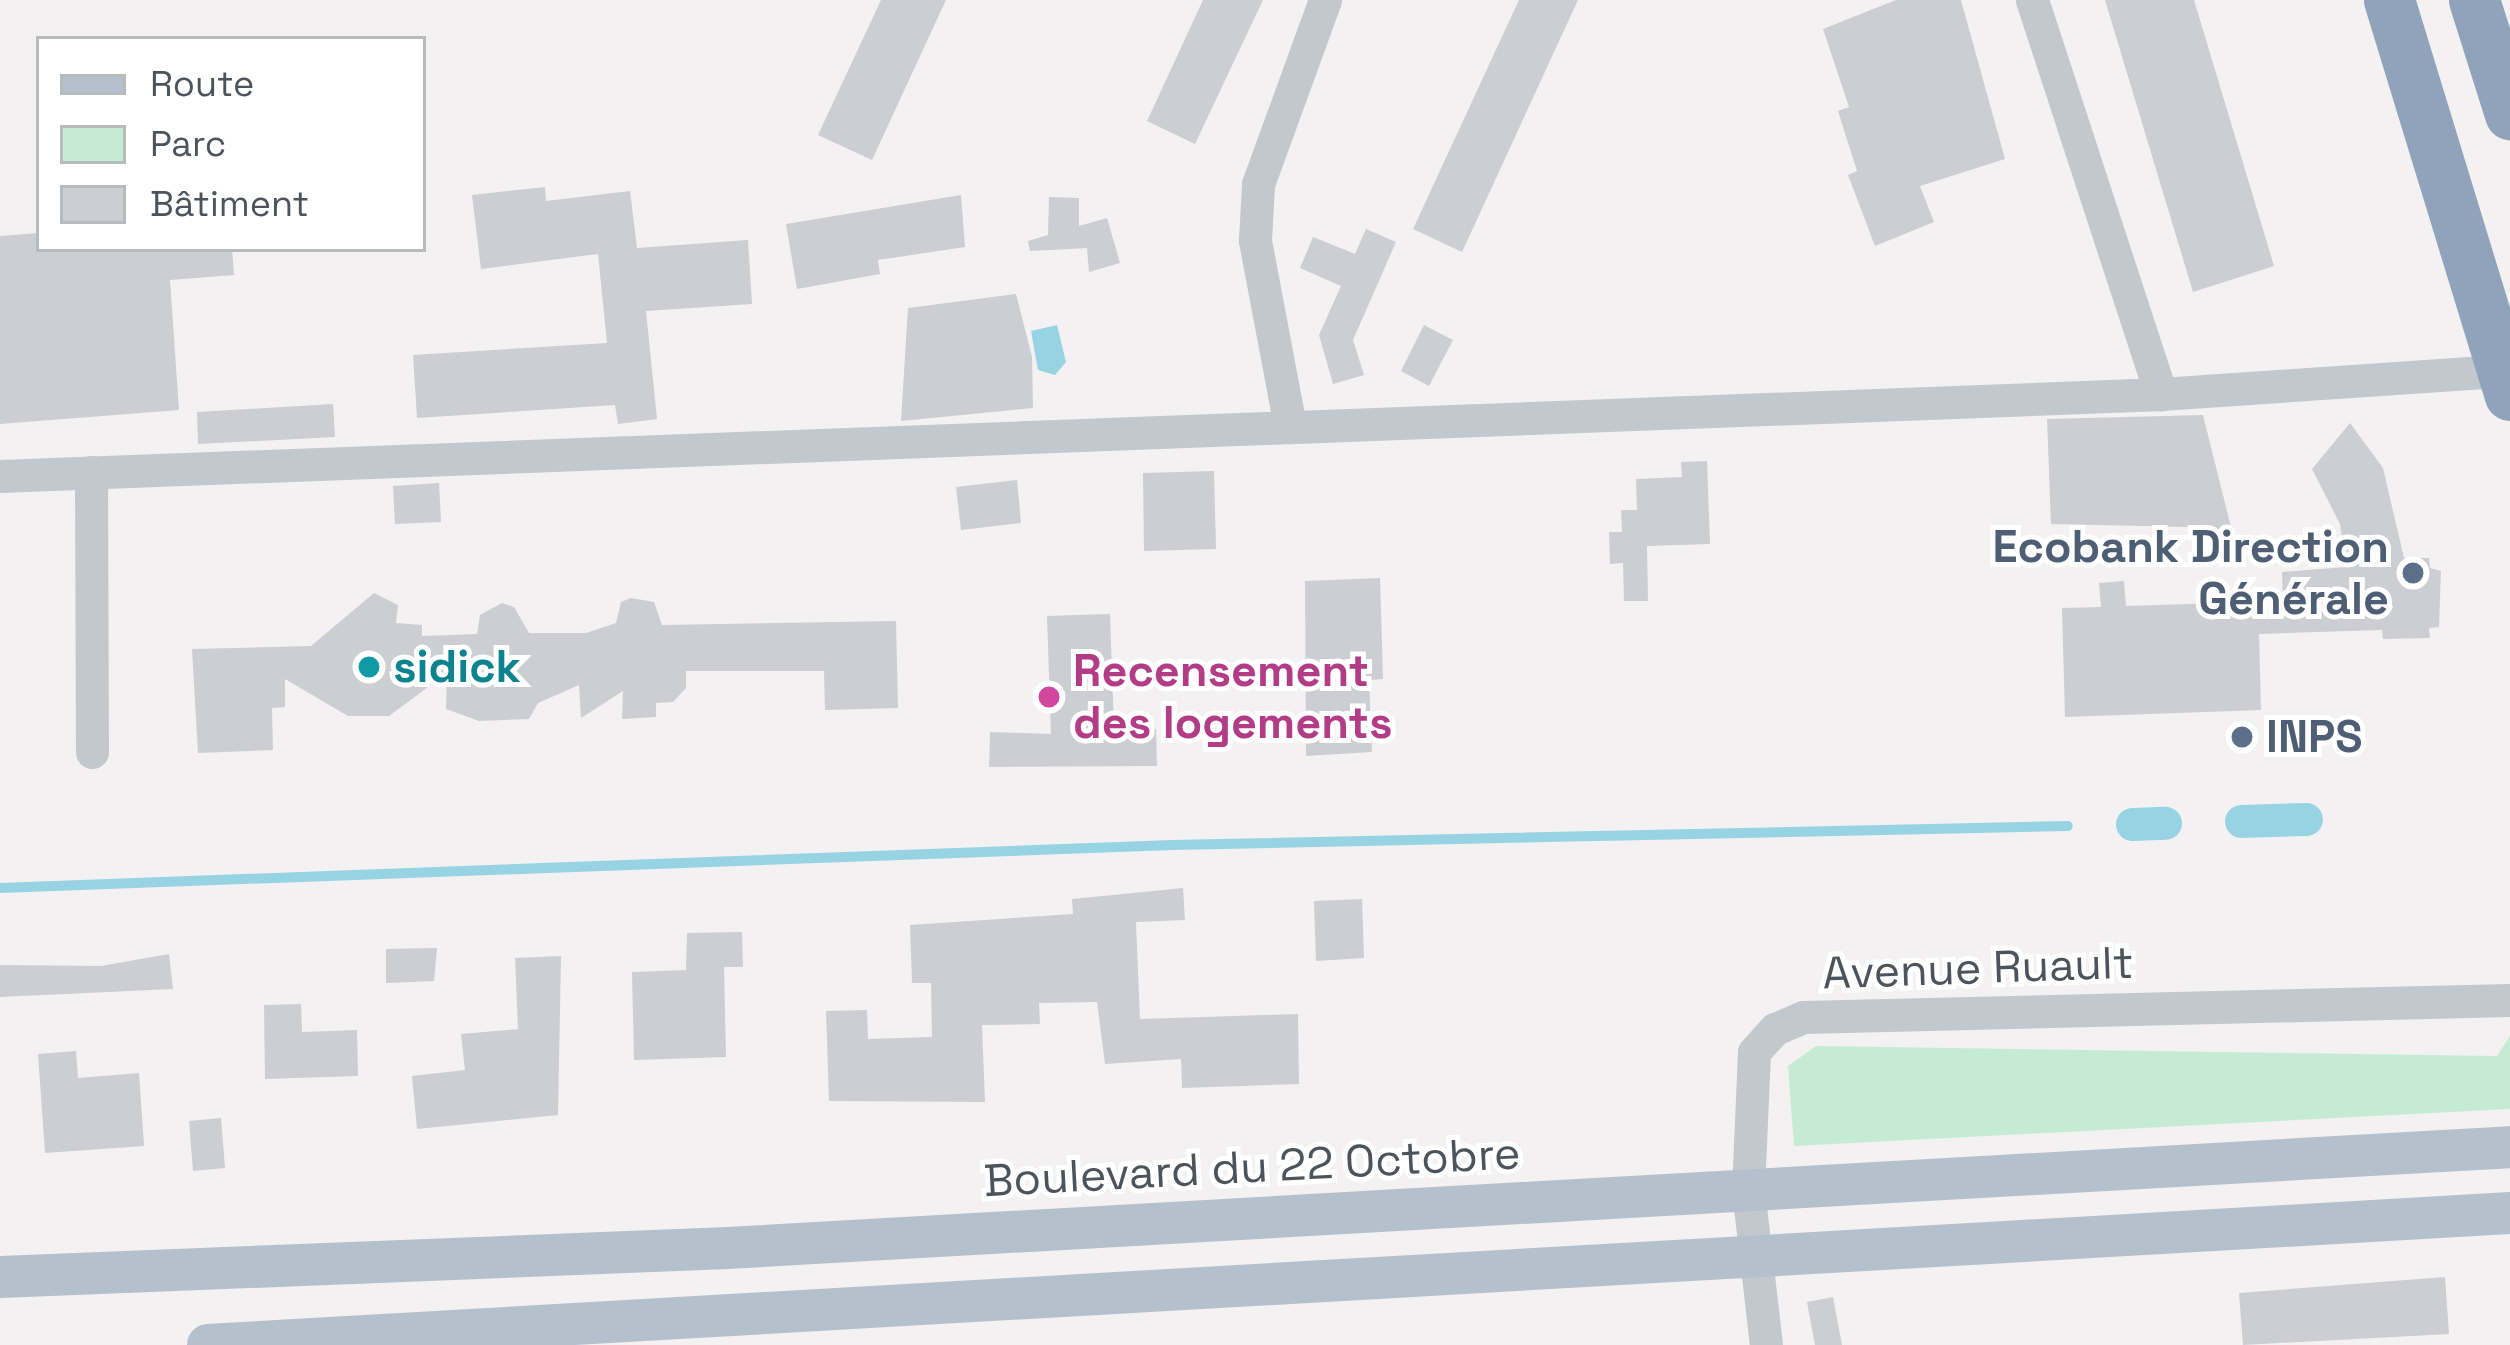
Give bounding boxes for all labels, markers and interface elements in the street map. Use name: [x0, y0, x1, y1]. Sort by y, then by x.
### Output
legend: [36, 36, 426, 252]
text: Route: [150, 61, 254, 107]
text: Parc: [150, 121, 226, 167]
text: Bâtiment: [150, 181, 309, 227]
place label: Ecobank Direction Générale: [1993, 520, 2389, 626]
marker: Ecobank Direction Générale: [2400, 560, 2426, 586]
place label: sidick: [393, 640, 521, 694]
place label: Recensement des logements: [1073, 644, 1392, 750]
marker: sidick: [356, 654, 382, 680]
marker: Recensement des logements: [1036, 684, 1062, 710]
place label: INPS: [2266, 710, 2362, 764]
marker: INPS: [2229, 724, 2255, 750]
street label: Avenue Ruault: [1822, 936, 2134, 1000]
street label: Boulevard du 22 Octobre: [982, 1126, 1522, 1208]

